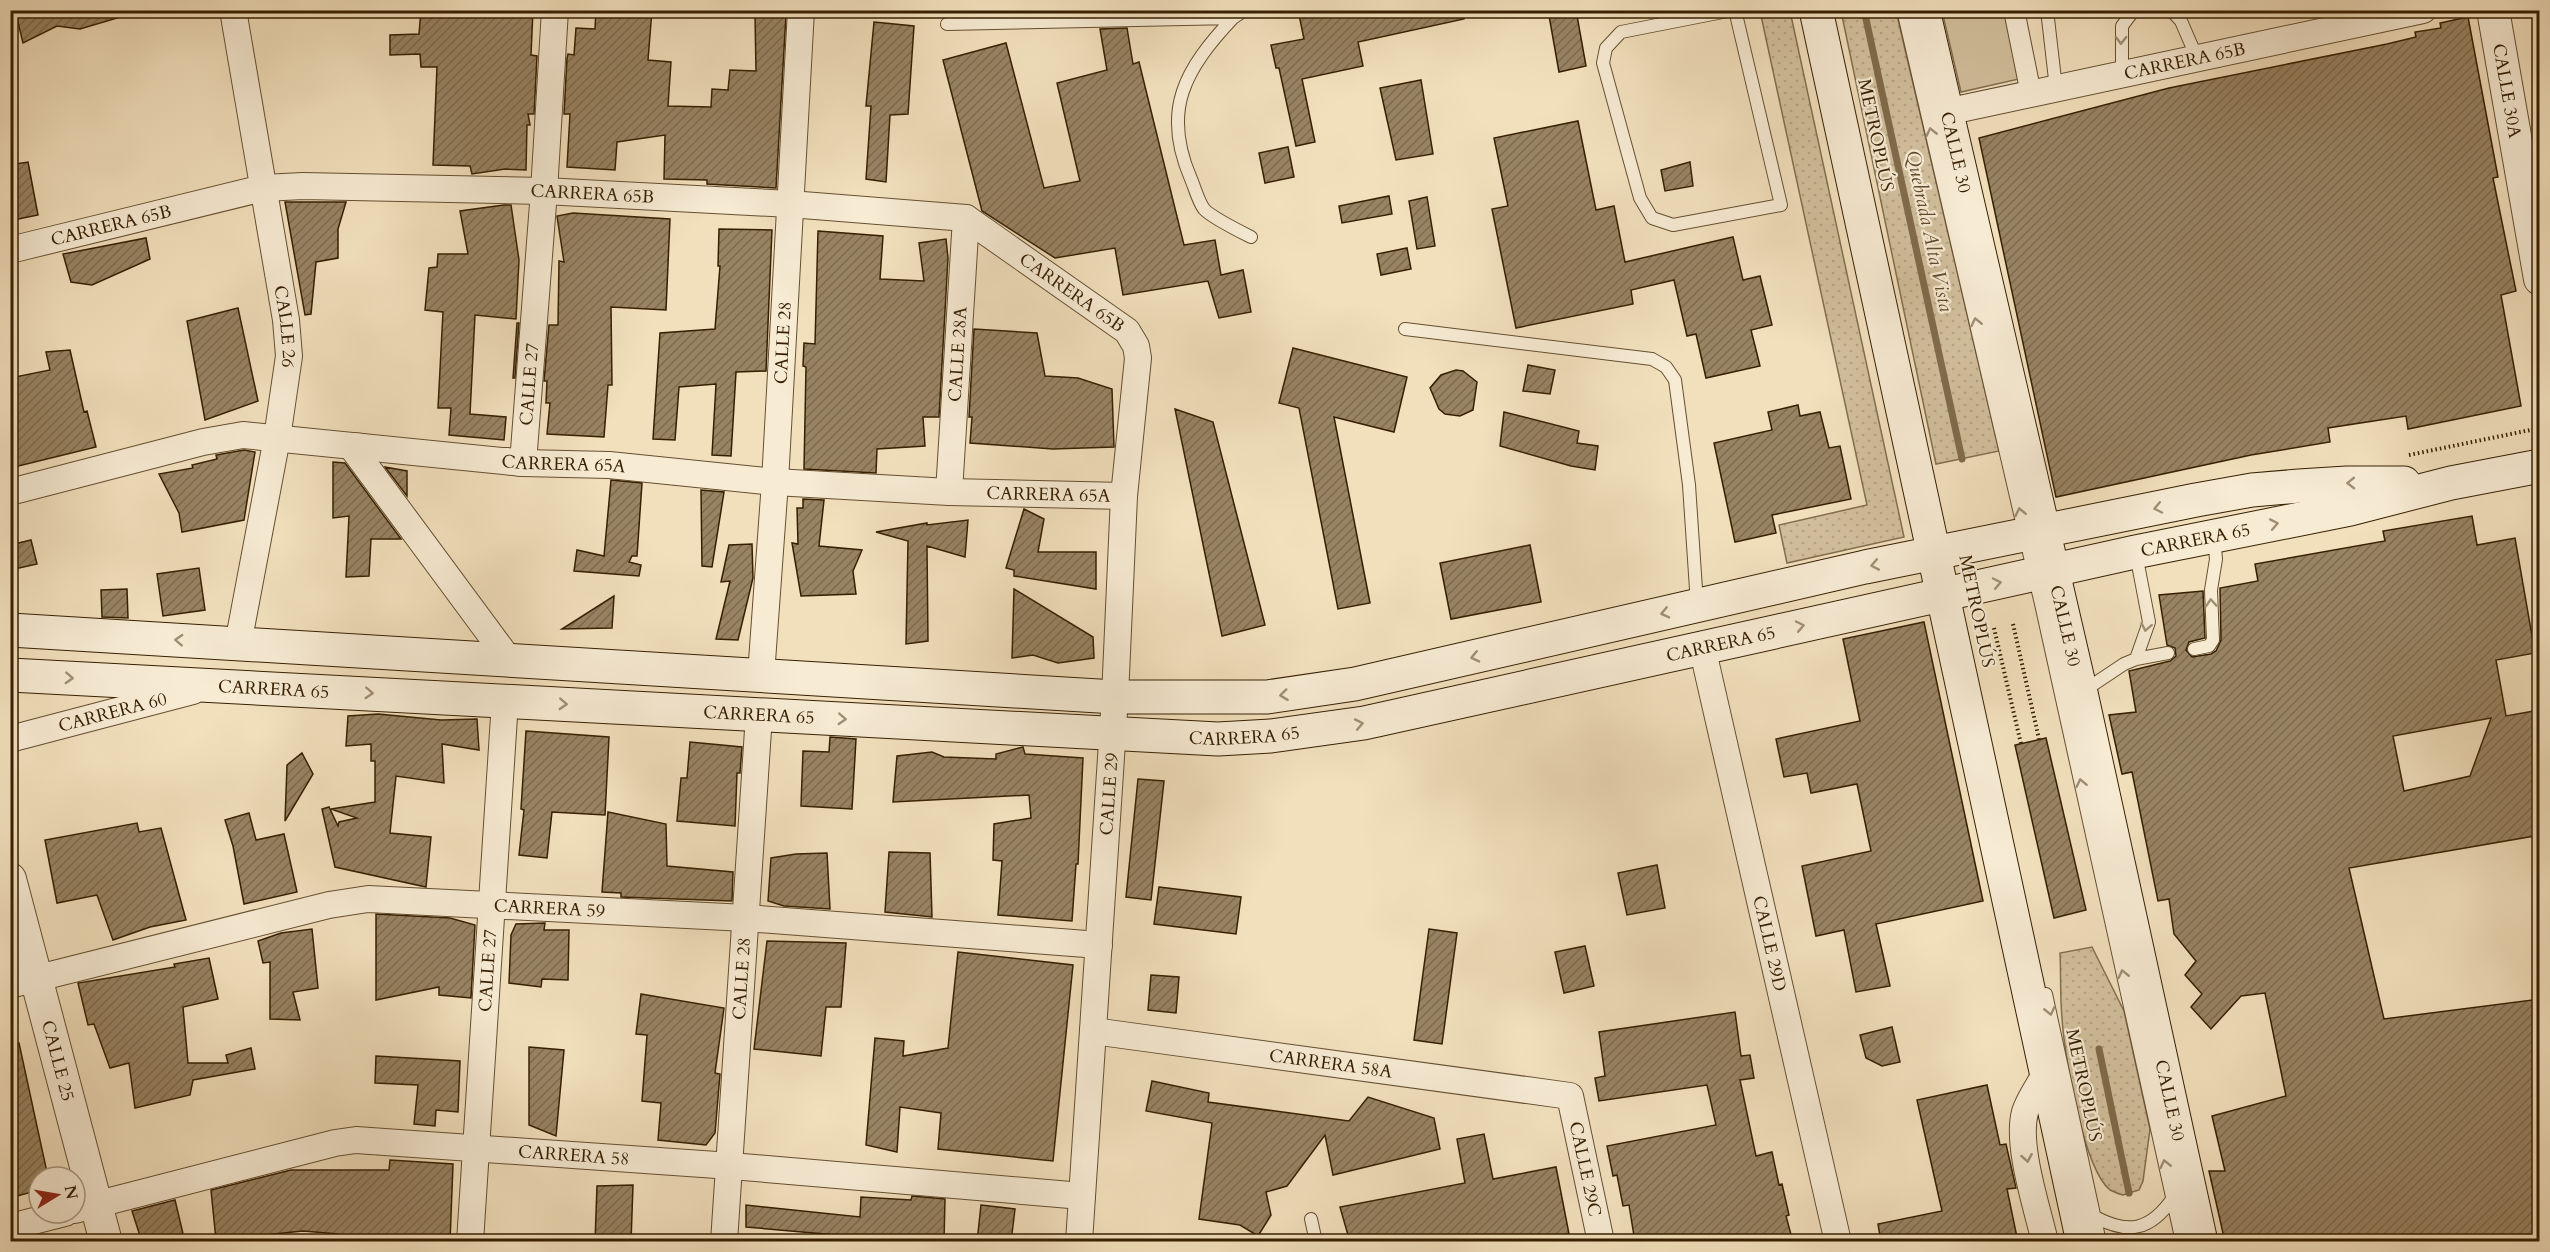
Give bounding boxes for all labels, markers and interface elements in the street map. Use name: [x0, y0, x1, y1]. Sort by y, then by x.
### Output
one-way arrow: [2115, 36, 2127, 45]
street label: CARRERA 65B: [2122, 36, 2248, 87]
street label: CALLE 30A: [2486, 42, 2527, 140]
street label: METROPLÚS: [1851, 76, 1900, 194]
street label: CALLE 30: [1934, 109, 1977, 195]
one-way arrow: [1925, 128, 1938, 138]
water label: Quebrada Alta Vista: [1899, 148, 1960, 314]
street label: CARRERA 65B: [530, 179, 655, 210]
street label: CARRERA 65B: [48, 199, 174, 253]
street label: CARRERA 65B: [1014, 247, 1129, 339]
street label: CALLE 26: [267, 284, 301, 369]
street label: CALLE 28: [768, 301, 798, 385]
street label: CALLE 28A: [943, 306, 973, 403]
one-way arrow: [1970, 317, 1983, 327]
street label: CALLE 27: [514, 342, 545, 427]
street label: CARRERA 65A: [500, 449, 627, 480]
one-way arrow: [2346, 477, 2355, 489]
street label: CARRERA 65A: [986, 481, 1111, 509]
one-way arrow: [2153, 501, 2163, 514]
one-way arrow: [2014, 507, 2027, 517]
street label: CARRERA 65: [2138, 517, 2252, 564]
one-way arrow: [2269, 518, 2279, 531]
street label: METROPLÚS: [1952, 552, 2001, 670]
one-way arrow: [1871, 558, 1881, 571]
one-way arrow: [1992, 578, 2002, 591]
street label: CALLE 30: [2043, 583, 2086, 669]
one-way arrow: [2205, 599, 2218, 608]
one-way arrow: [1660, 606, 1670, 619]
street label: CARRERA 65: [1664, 620, 1778, 669]
one-way arrow: [1795, 620, 1805, 633]
one-way arrow: [2140, 622, 2153, 632]
one-way arrow: [175, 634, 184, 647]
one-way arrow: [1470, 650, 1480, 663]
one-way arrow: [64, 671, 73, 684]
street label: CARRERA 65: [217, 674, 330, 705]
street label: CARRERA 60: [56, 686, 170, 739]
one-way arrow: [364, 687, 373, 700]
one-way arrow: [1279, 688, 1288, 701]
one-way arrow: [559, 698, 568, 711]
street label: CARRERA 65: [703, 700, 815, 731]
one-way arrow: [837, 712, 846, 725]
one-way arrow: [1354, 718, 1364, 731]
street label: CARRERA 65: [1188, 720, 1301, 752]
street label: CALLE 29: [1094, 752, 1125, 836]
one-way arrow: [2075, 778, 2088, 788]
street label: CARRERA 59: [493, 893, 606, 924]
street label: CALLE 29D: [1746, 893, 1792, 994]
street label: CALLE 27: [473, 928, 503, 1013]
street label: CALLE 28: [727, 936, 757, 1021]
one-way arrow: [2117, 969, 2130, 979]
one-way arrow: [2043, 1006, 2056, 1016]
street label: CALLE 25: [35, 1018, 80, 1104]
street label: METROPLÚS: [2059, 1026, 2108, 1144]
street label: CARRERA 58A: [1268, 1043, 1394, 1085]
street label: CALLE 30: [2148, 1057, 2191, 1144]
street label: CALLE 29C: [1563, 1119, 1607, 1219]
street label: CARRERA 58: [517, 1139, 630, 1172]
one-way arrow: [2020, 1153, 2033, 1163]
one-way arrow: [2159, 1159, 2172, 1169]
north arrow: [27, 1165, 87, 1225]
text: N: [59, 1183, 83, 1201]

